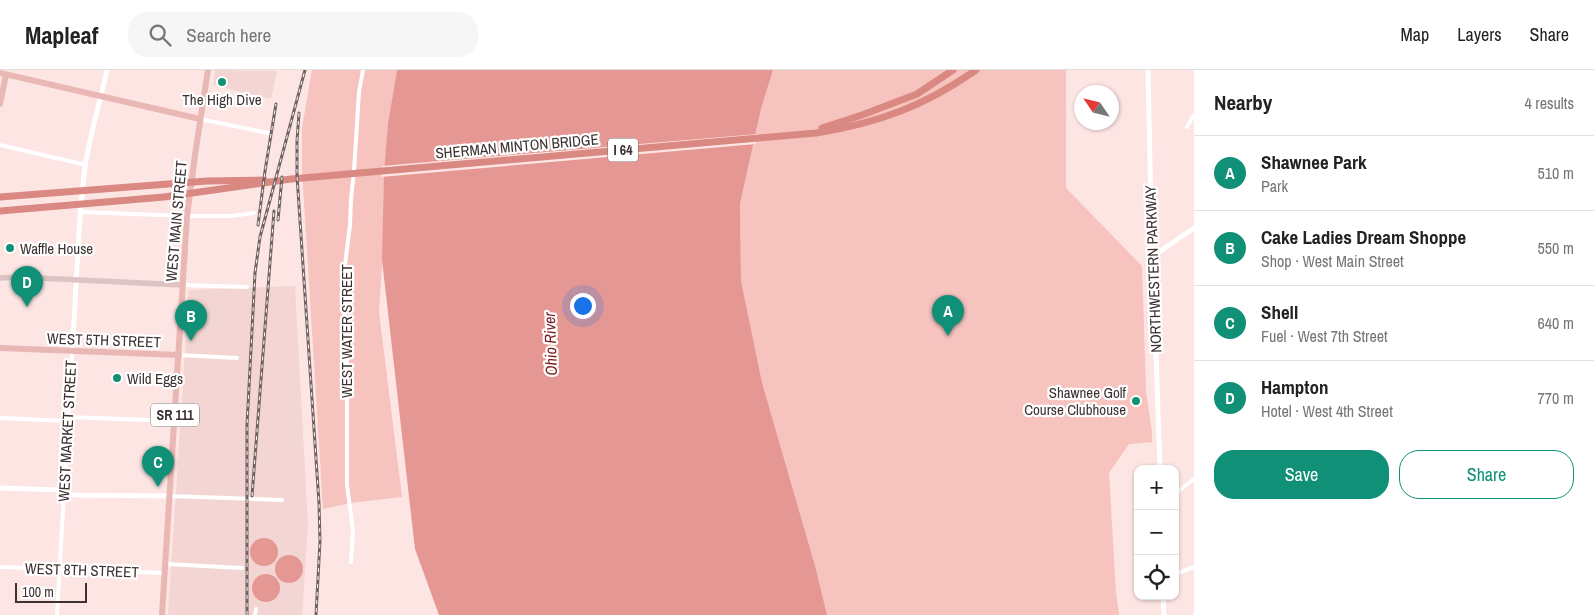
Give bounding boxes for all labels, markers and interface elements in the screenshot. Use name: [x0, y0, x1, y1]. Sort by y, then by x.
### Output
search box: [128, 12, 478, 57]
text: Mapleaf: [25, 19, 98, 51]
icon: search: [146, 21, 174, 49]
text: Search here: [186, 22, 271, 48]
text: Map: [1401, 22, 1429, 47]
text: Layers: [1457, 22, 1502, 47]
text: Share: [1530, 22, 1569, 47]
marker: The High Dive: [216, 76, 228, 88]
north arrow: [1074, 85, 1119, 130]
text: Nearby: [1214, 88, 1272, 117]
place label: The High Dive: [182, 89, 262, 110]
text: 4 results: [1524, 92, 1574, 114]
street label: SHERMAN MINTON BRIDGE: [434, 128, 600, 164]
road number: I 64: [608, 138, 638, 162]
text: Shawnee Park: [1261, 149, 1367, 175]
street label: WEST MAIN STREET: [160, 159, 192, 282]
text: A: [1225, 162, 1235, 184]
text: 510 m: [1538, 162, 1574, 184]
text: Park: [1261, 175, 1288, 197]
street label: NORTHWESTERN PARKWAY: [1140, 184, 1166, 353]
text: Cake Ladies Dream Shoppe: [1261, 224, 1466, 250]
text: B: [1225, 237, 1235, 259]
text: 550 m: [1538, 237, 1574, 259]
place label: Waffle House: [20, 238, 93, 259]
marker: Waffle House: [4, 242, 16, 254]
text: Shop · West Main Street: [1261, 250, 1404, 272]
street label: WEST WATER STREET: [336, 264, 357, 398]
pin: D: [11, 266, 43, 307]
your location: [570, 293, 596, 319]
pin: A: [932, 295, 964, 336]
text: Shell: [1261, 299, 1298, 325]
pin: B: [175, 300, 207, 341]
water label: Ohio River: [538, 311, 562, 376]
text: C: [1225, 312, 1235, 334]
text: 640 m: [1538, 312, 1574, 334]
text: Fuel · West 7th Street: [1261, 325, 1388, 347]
street label: WEST 5TH STREET: [47, 328, 162, 352]
street label: WEST MARKET STREET: [53, 359, 81, 502]
place label: Wild Eggs: [127, 368, 183, 389]
marker: Wild Eggs: [111, 372, 123, 384]
text: Hampton: [1261, 374, 1329, 400]
place label: Shawnee Golf Course Clubhouse: [1024, 382, 1127, 420]
text: D: [1225, 387, 1235, 409]
text: 770 m: [1538, 387, 1574, 409]
marker: Shawnee Golf Course Clubhouse: [1130, 395, 1142, 407]
text: Hotel · West 4th Street: [1261, 400, 1393, 422]
road number: SR 111: [151, 404, 199, 426]
pin: C: [142, 446, 174, 487]
button: Save: [1214, 450, 1389, 499]
button: Share: [1399, 450, 1574, 499]
map controls: [1134, 465, 1179, 600]
button: +: [1134, 465, 1179, 510]
button: −: [1134, 510, 1179, 555]
button: locate: [1134, 555, 1179, 600]
street label: WEST 8TH STREET: [25, 558, 140, 582]
scale bar: [15, 580, 88, 603]
text: 100 m: [22, 583, 54, 601]

